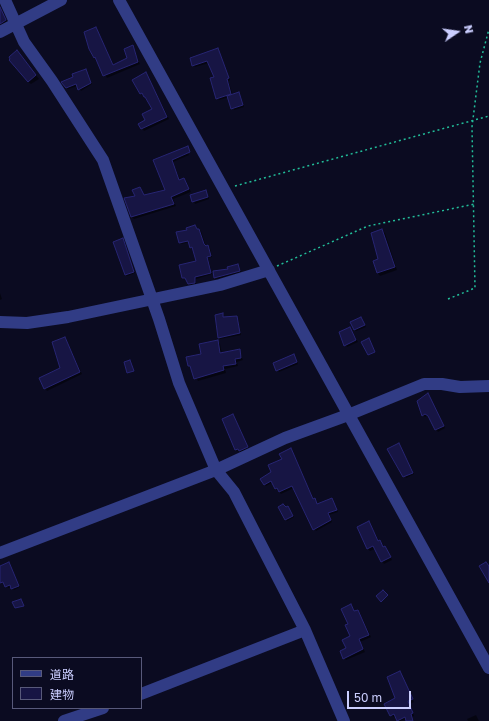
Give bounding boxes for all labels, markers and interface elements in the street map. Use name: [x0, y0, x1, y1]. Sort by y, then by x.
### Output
north arrow: [437, 12, 477, 52]
text: N: [462, 24, 476, 35]
legend: [12, 657, 142, 709]
text: 道路: [50, 667, 74, 682]
scale bar: [349, 683, 413, 709]
text: 建物: [50, 687, 74, 702]
text: 50 m: [354, 690, 382, 705]

